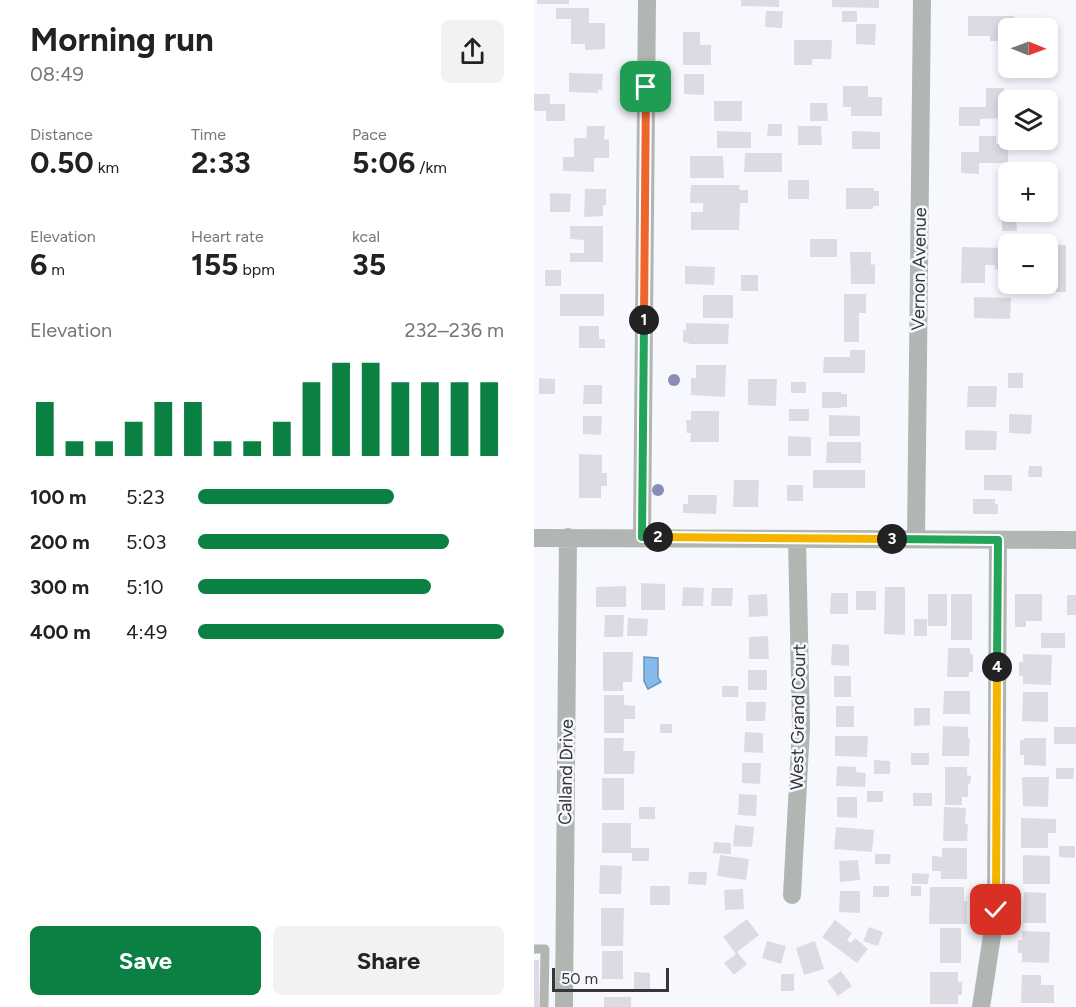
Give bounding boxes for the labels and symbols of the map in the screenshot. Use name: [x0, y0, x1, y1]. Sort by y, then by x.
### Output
north arrow: [998, 18, 1058, 78]
pin: [620, 61, 671, 112]
street label: Vernon Avenue: [907, 207, 931, 331]
pin: 1: [629, 305, 659, 335]
pin: 2: [643, 522, 673, 552]
pin: 3: [877, 524, 907, 554]
street label: West Grand Court: [786, 643, 810, 790]
pin: 4: [982, 652, 1012, 682]
street label: Calland Drive: [554, 719, 578, 825]
pin: [970, 884, 1021, 935]
scale bar: [552, 965, 669, 992]

